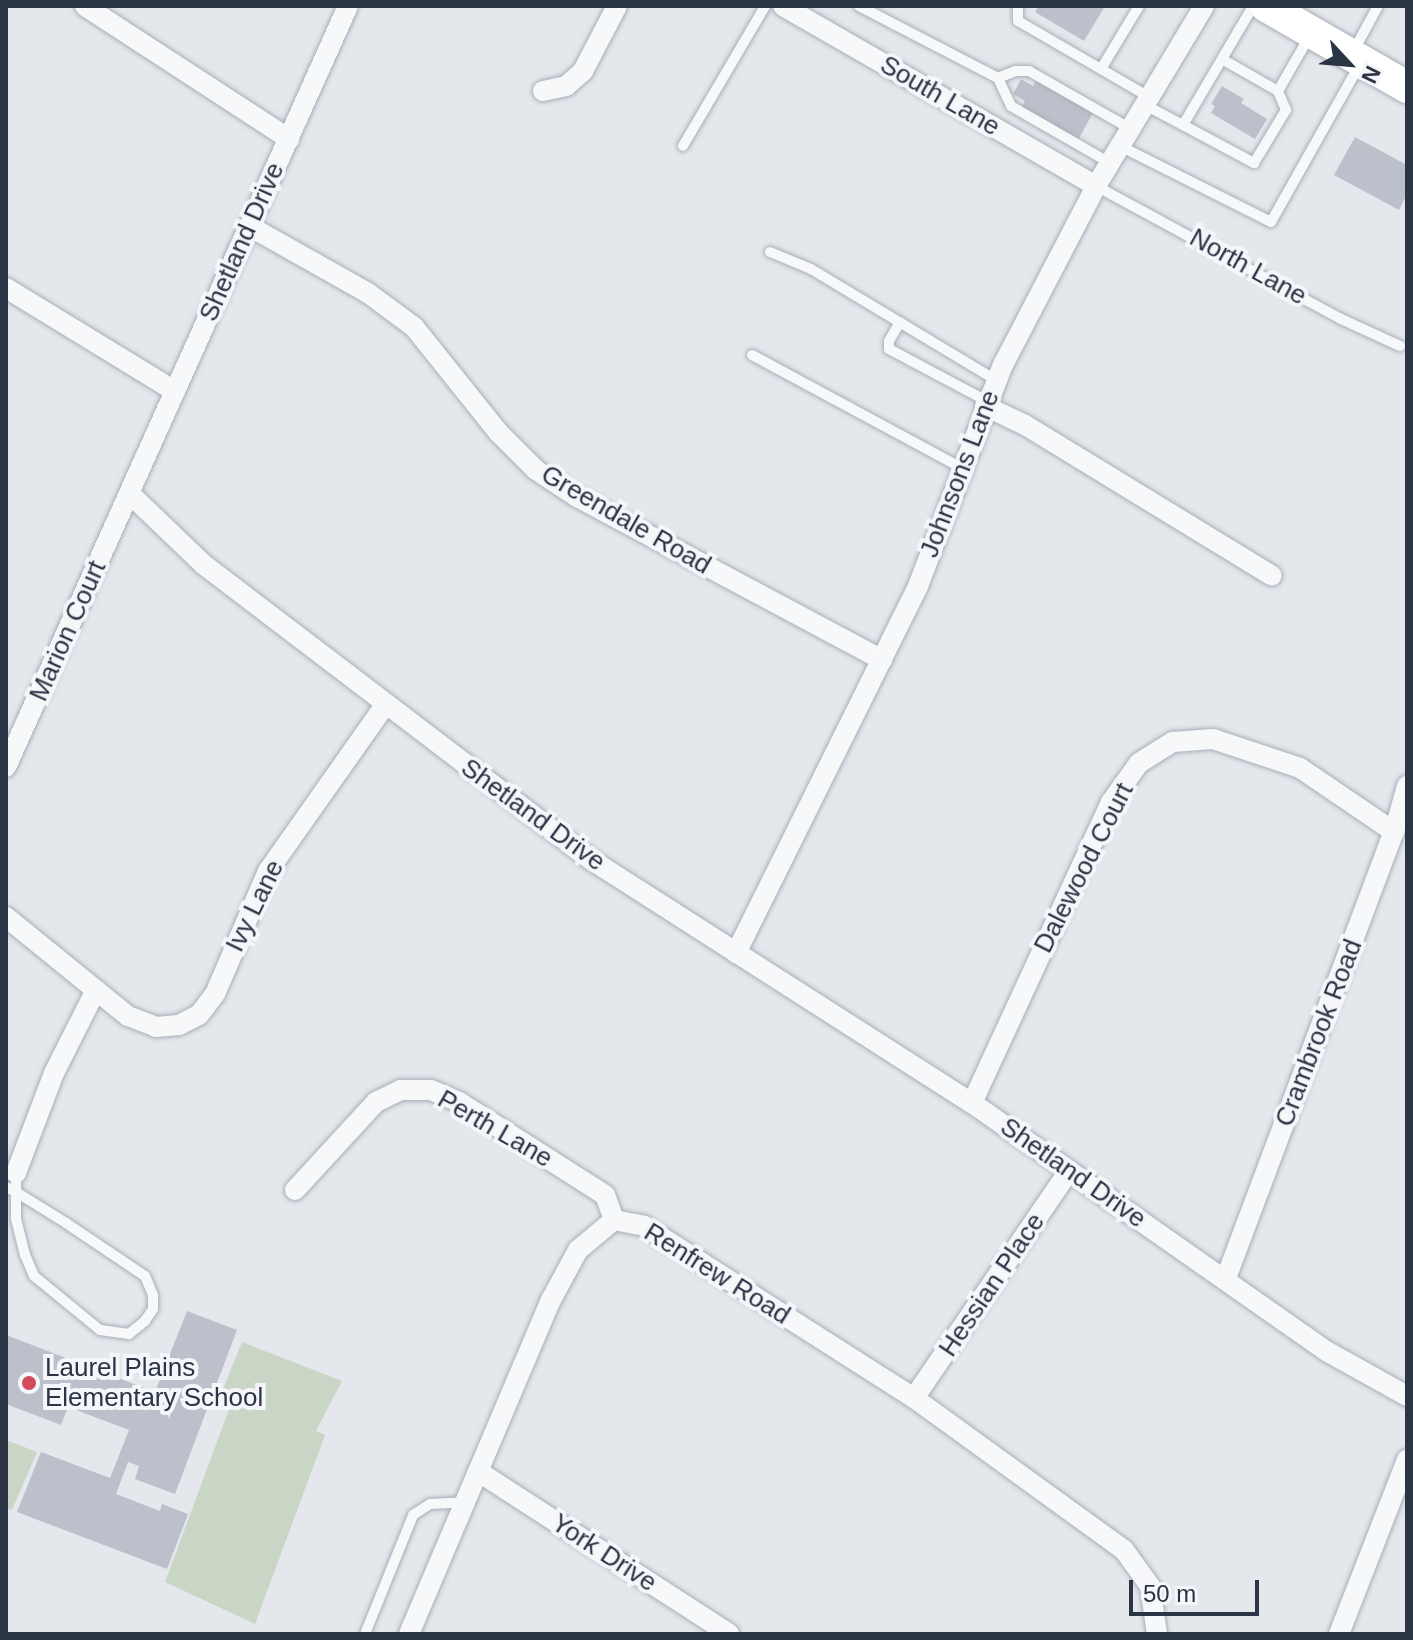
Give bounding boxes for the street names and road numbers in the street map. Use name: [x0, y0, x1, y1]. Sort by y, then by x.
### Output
street label: South Lane: [875, 49, 1005, 143]
street label: Shetland Drive: [193, 158, 291, 326]
street label: North Lane: [1184, 222, 1312, 312]
street label: Johnsons Lane: [914, 386, 1006, 562]
street label: Greendale Road: [536, 459, 716, 581]
street label: Marion Court: [23, 556, 113, 706]
street label: Shetland Drive: [455, 752, 611, 878]
street label: Dalewood Court: [1028, 778, 1140, 958]
street label: Ivy Lane: [219, 855, 291, 957]
street label: Crambrook Road: [1269, 935, 1369, 1131]
street label: Perth Lane: [432, 1084, 558, 1174]
street label: Shetland Drive: [994, 1111, 1152, 1235]
street label: Hessian Place: [933, 1207, 1051, 1363]
street label: Renfrew Road: [638, 1217, 796, 1331]
street label: York Drive: [546, 1508, 662, 1598]

